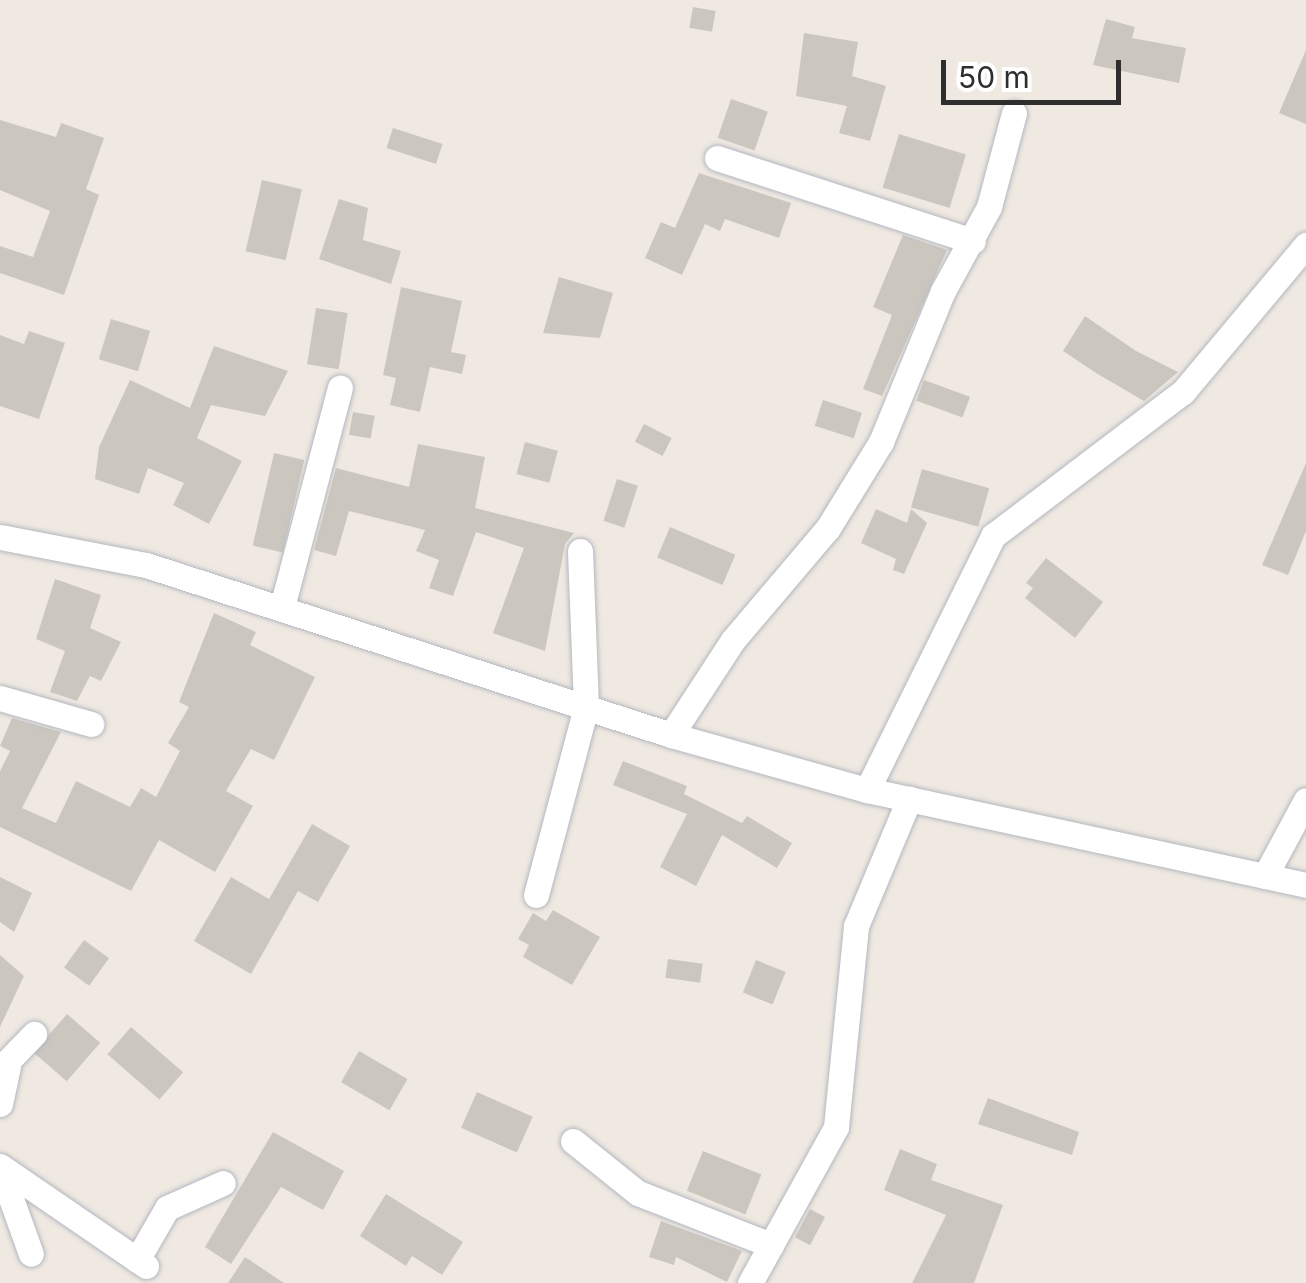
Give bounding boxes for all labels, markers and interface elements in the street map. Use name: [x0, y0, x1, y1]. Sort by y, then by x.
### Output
scale bar: [946, 40, 1126, 102]
text: 50 m: [958, 59, 1030, 95]

